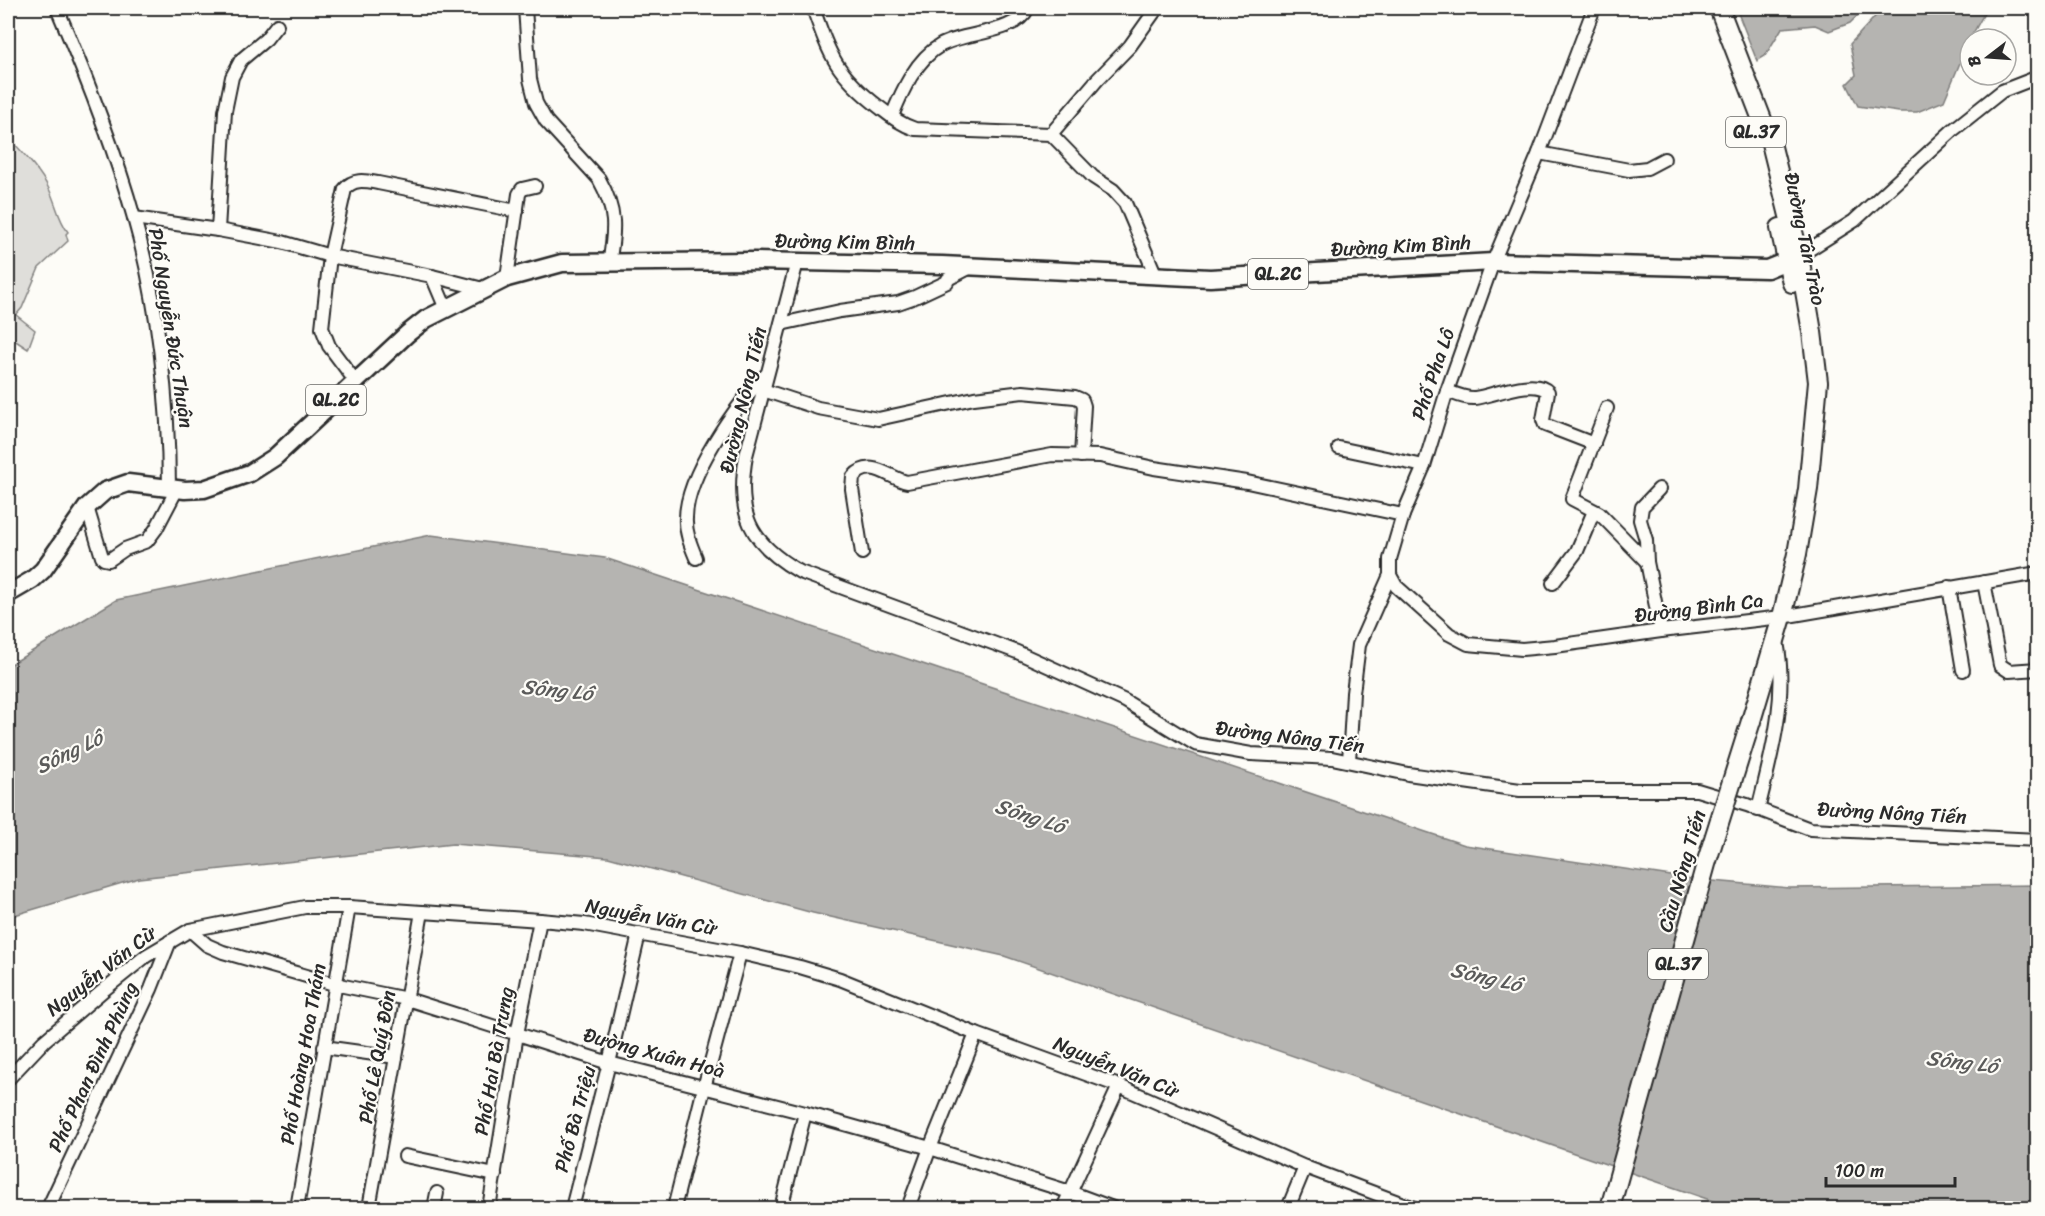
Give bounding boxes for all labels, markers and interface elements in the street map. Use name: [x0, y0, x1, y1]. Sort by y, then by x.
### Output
north arrow: [1958, 27, 2018, 87]
text: B: [1959, 51, 1989, 70]
road number: QL.37: [1726, 117, 1786, 147]
street label: Đường Tân Trào: [1774, 169, 1836, 309]
street label: Đường Kim Bình: [775, 223, 915, 261]
street label: Phố Nguyễn Đức Thuận: [138, 225, 204, 431]
street label: Đường Kim Bình: [1330, 225, 1472, 267]
road number: QL.2C: [1248, 259, 1308, 289]
street label: Phố Pha Lô: [1401, 322, 1465, 425]
street label: Đường Nông Tiến: [709, 323, 777, 477]
road number: QL.2C: [306, 385, 366, 415]
street label: Đường Bình Ca: [1633, 583, 1765, 633]
water label: Sông Lô: [519, 667, 598, 713]
street label: Đường Nông Tiến: [1214, 711, 1367, 764]
water label: Sông Lô: [28, 718, 112, 785]
water label: Sông Lô: [990, 787, 1073, 846]
street label: Đường Nông Tiến: [1816, 792, 1968, 834]
street label: Cầu Nông Tiến: [1648, 806, 1716, 936]
street label: Nguyễn Văn Cừ: [583, 888, 721, 946]
street label: Nguyễn Văn Cừ: [38, 915, 165, 1026]
road number: QL.37: [1648, 949, 1708, 979]
water label: Sông Lô: [1447, 950, 1528, 1004]
street label: Phố Hoàng Hoa Thám: [270, 960, 336, 1148]
street label: Phố Phan Đình Phùng: [38, 976, 148, 1158]
street label: Phố Hai Bà Trưng: [464, 984, 524, 1138]
street label: Phố Lê Quý Đôn: [348, 987, 406, 1126]
street label: Đường Xuân Hoà: [579, 1017, 729, 1089]
street label: Nguyễn Văn Cừ: [1048, 1026, 1186, 1109]
water label: Sông Lô: [1924, 1039, 2003, 1086]
street label: Phố Bà Triệu: [544, 1061, 606, 1176]
scale bar: [1826, 1150, 1955, 1188]
text: 100 m: [1835, 1155, 1884, 1187]

